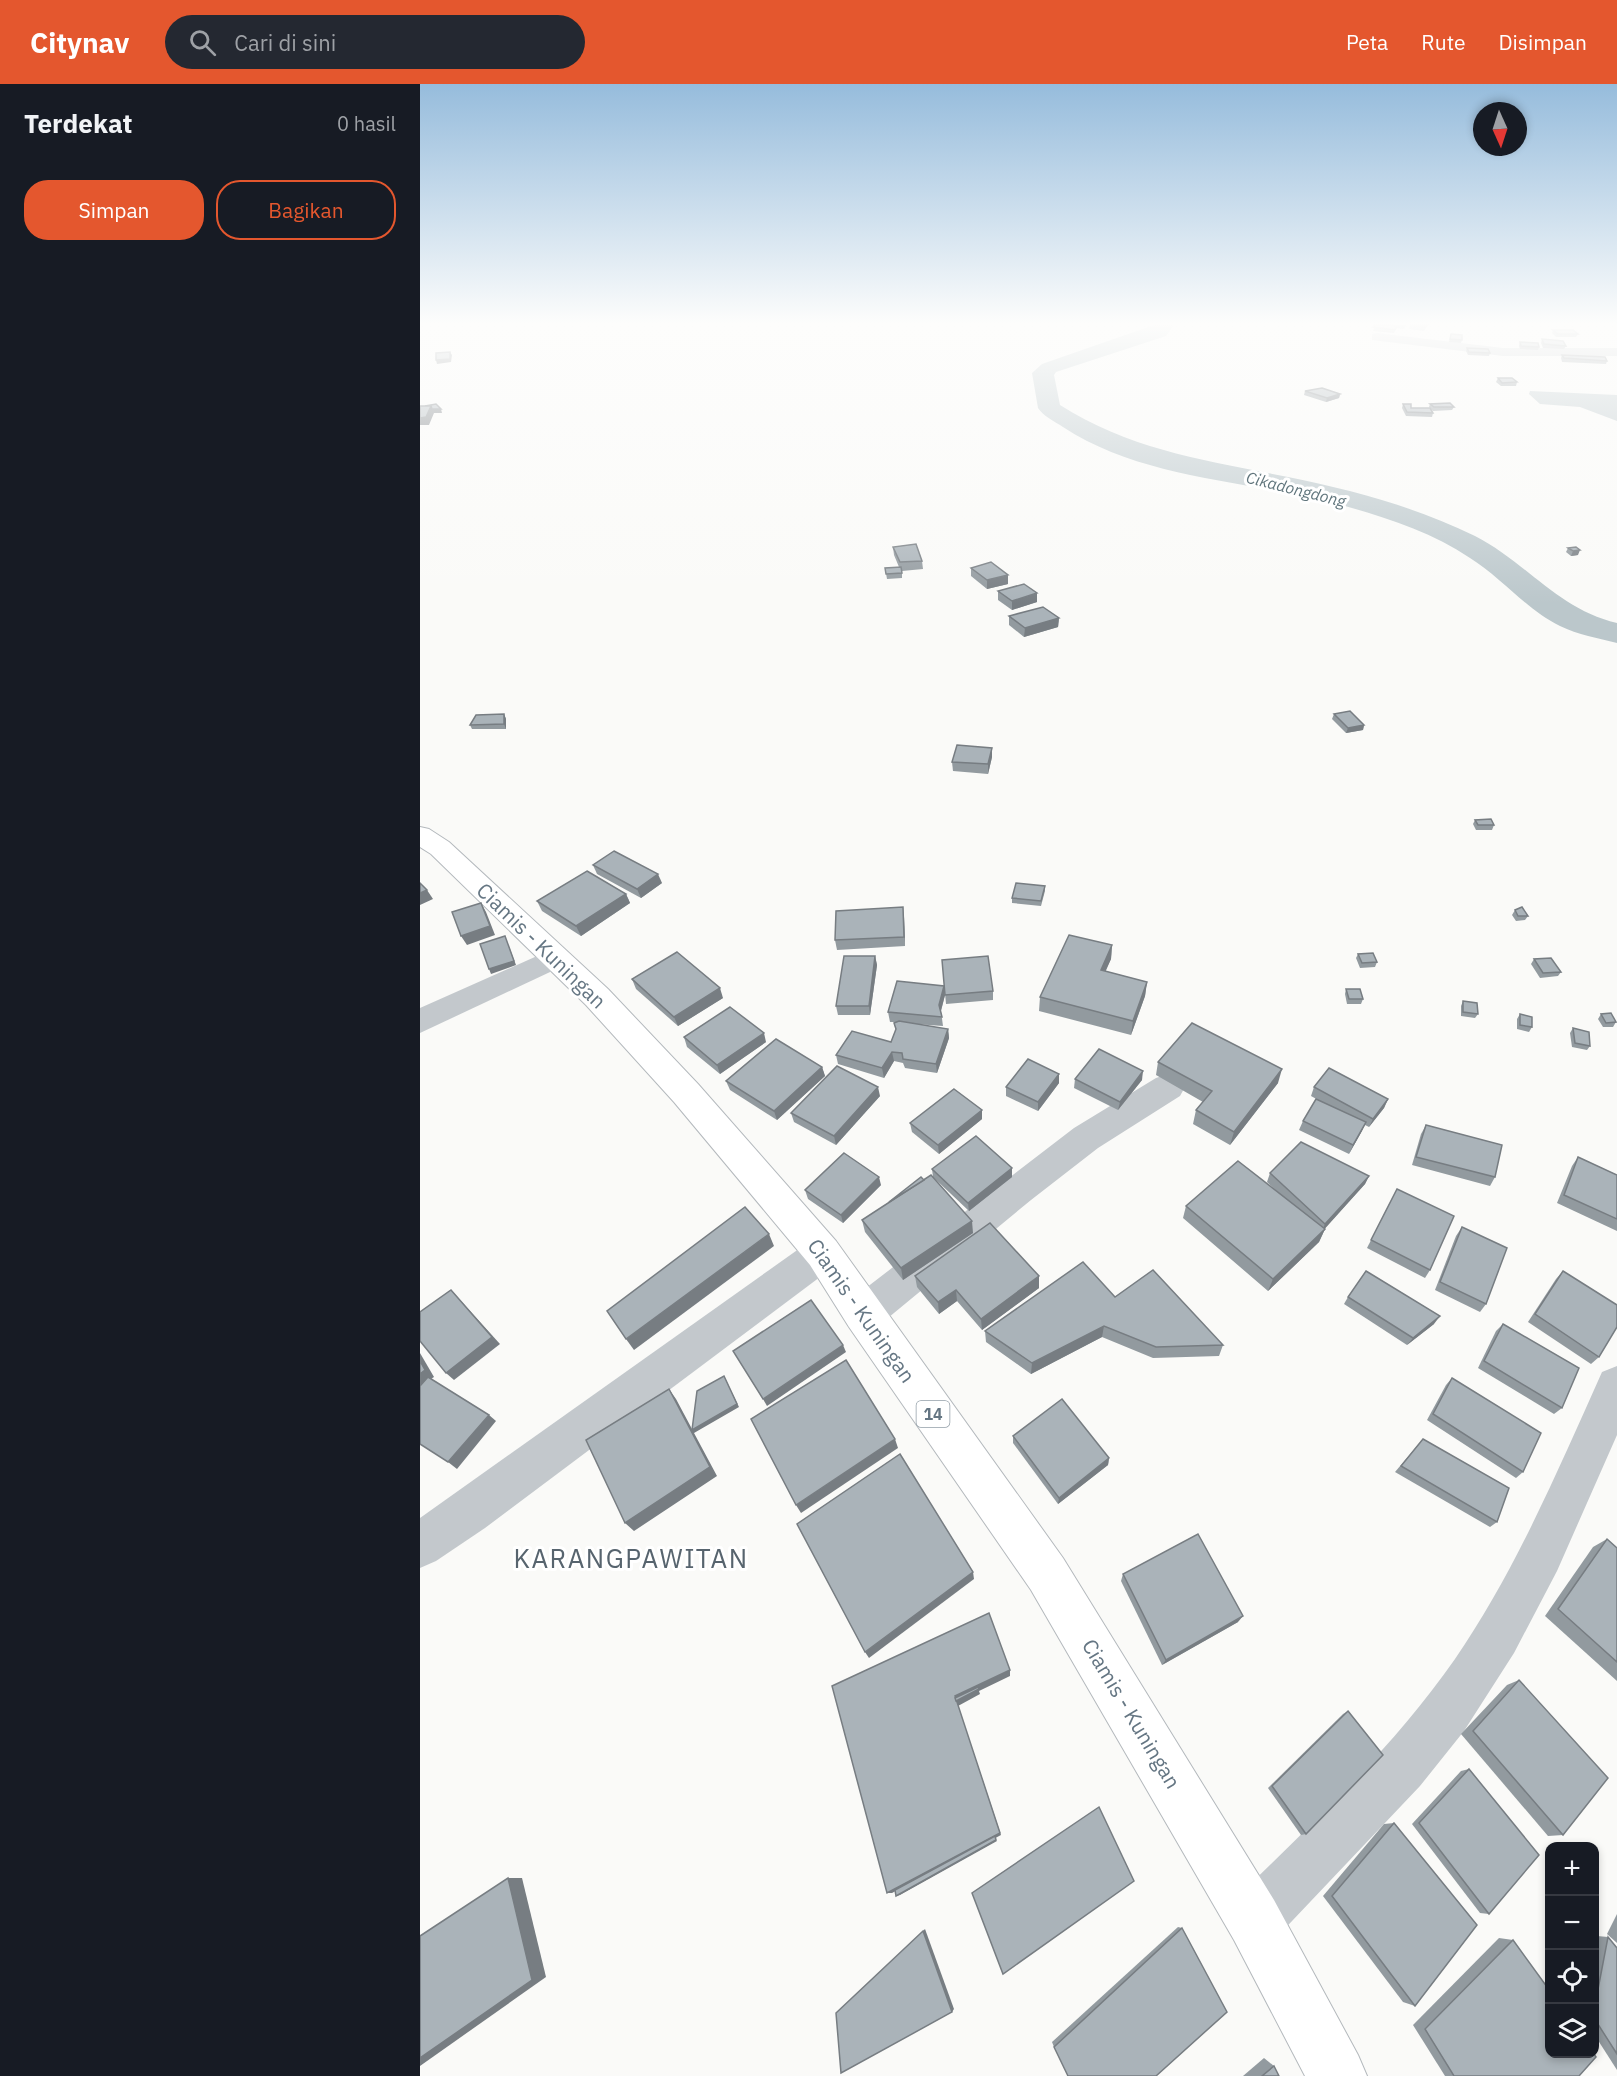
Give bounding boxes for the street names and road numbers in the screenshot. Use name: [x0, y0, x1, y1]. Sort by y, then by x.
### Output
street label: Ciamis - Kuningan: [471, 876, 613, 1014]
street label: Ciamis - Kuningan: [802, 1233, 922, 1388]
road number: 14: [916, 1401, 950, 1427]
street label: Ciamis - Kuningan: [1076, 1633, 1188, 1794]

